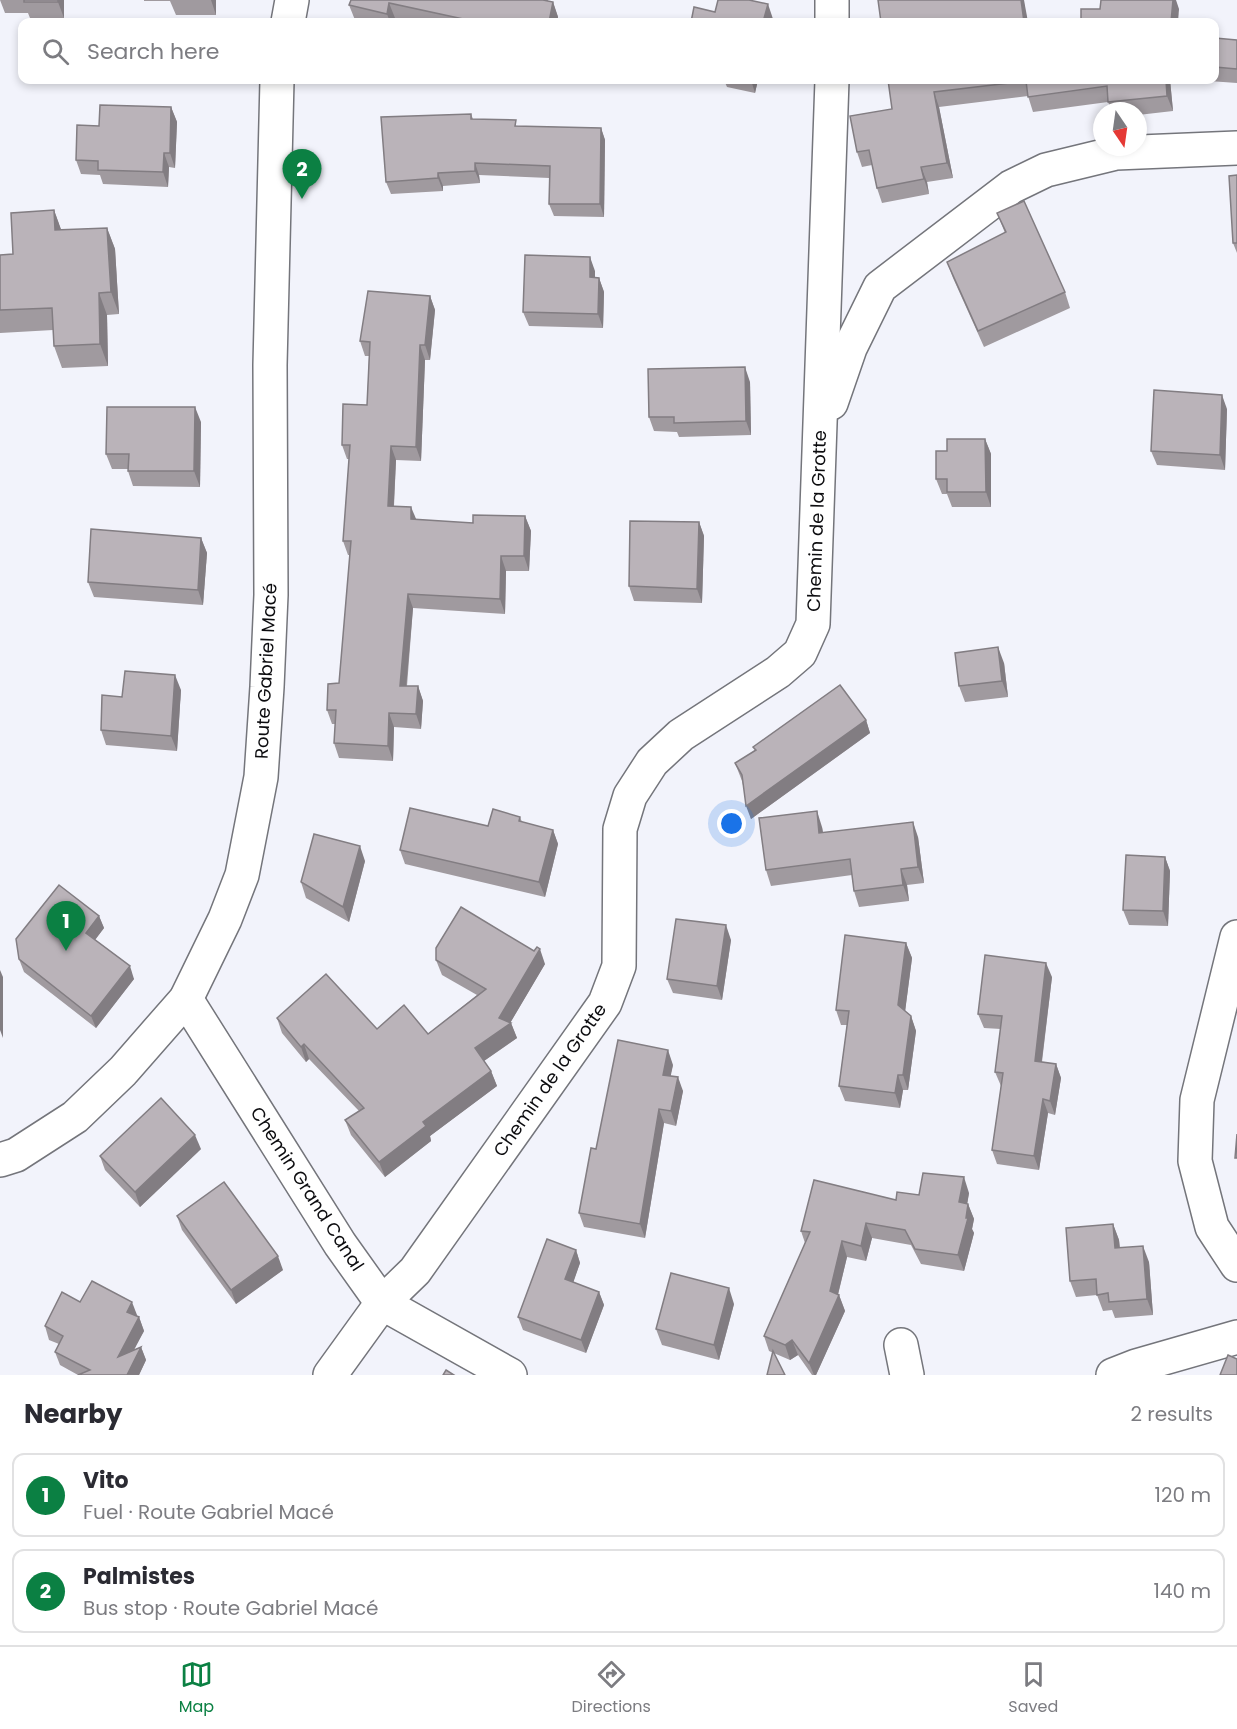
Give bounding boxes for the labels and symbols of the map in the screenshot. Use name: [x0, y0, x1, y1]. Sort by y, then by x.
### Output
north arrow: [1093, 102, 1147, 156]
pin: 2: [282, 150, 322, 199]
street label: Chemin de la Grotte: [801, 430, 832, 612]
street label: Route Gabriel Macé: [248, 582, 283, 760]
your location: [717, 809, 746, 838]
pin: 1: [46, 902, 86, 951]
street label: Chemin de la Grotte: [487, 998, 612, 1161]
street label: Chemin Grand Canal: [245, 1102, 370, 1276]

